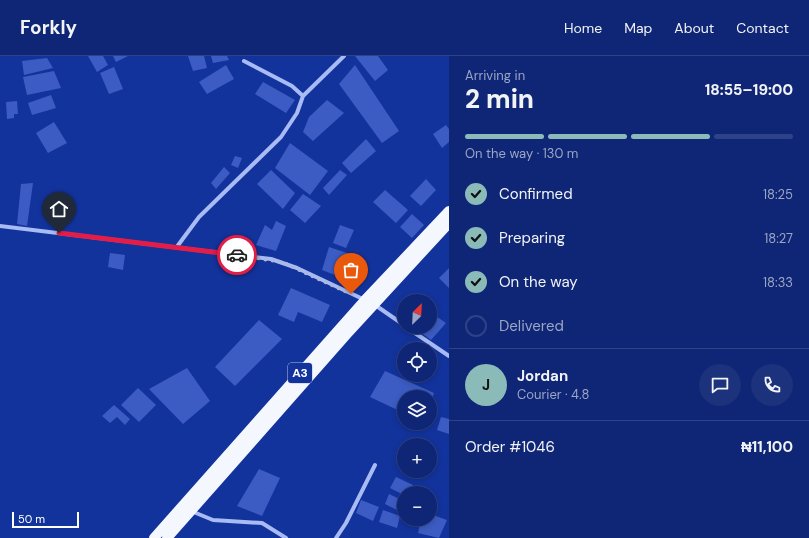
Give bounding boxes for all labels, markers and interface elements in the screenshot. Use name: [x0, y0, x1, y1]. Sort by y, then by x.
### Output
text: Forkly: [20, 15, 77, 40]
text: Home: [564, 19, 602, 37]
text: Map: [624, 19, 652, 37]
text: About: [674, 19, 714, 37]
text: Contact: [736, 19, 789, 37]
text: Arriving in: [465, 67, 525, 84]
text: 18:55–19:00: [705, 80, 793, 100]
text: 2 min: [465, 82, 534, 116]
text: On the way · 130 m: [465, 145, 578, 162]
icon: check: [465, 183, 487, 205]
text: Confirmed: [499, 184, 573, 204]
text: 18:25: [763, 186, 793, 203]
pin: [42, 192, 76, 233]
icon: home: [48, 198, 70, 220]
icon: check: [465, 227, 487, 249]
text: Preparing: [499, 228, 565, 248]
text: 18:27: [764, 230, 793, 247]
courier: [217, 235, 257, 275]
icon: car: [226, 244, 248, 266]
pin: [334, 253, 368, 294]
icon: bag: [340, 259, 362, 281]
icon: check: [465, 271, 487, 293]
text: On the way: [499, 272, 578, 292]
text: 18:33: [763, 274, 793, 291]
north arrow: [397, 294, 437, 334]
map controls: [397, 294, 437, 526]
text: Delivered: [499, 316, 564, 336]
button: locate: [397, 342, 437, 382]
road number: A3: [288, 363, 312, 383]
button: chat: [699, 364, 741, 406]
button: phone: [751, 364, 793, 406]
text: Jordan: [517, 366, 568, 386]
text: J: [482, 375, 490, 395]
text: Courier · 4.8: [517, 386, 589, 403]
button: layers: [397, 390, 437, 430]
text: Order #1046: [465, 437, 555, 457]
text: ₦11,100: [741, 437, 793, 457]
button: +: [397, 438, 437, 478]
button: −: [397, 486, 437, 526]
scale bar: [12, 510, 79, 529]
text: 50 m: [18, 512, 45, 526]

